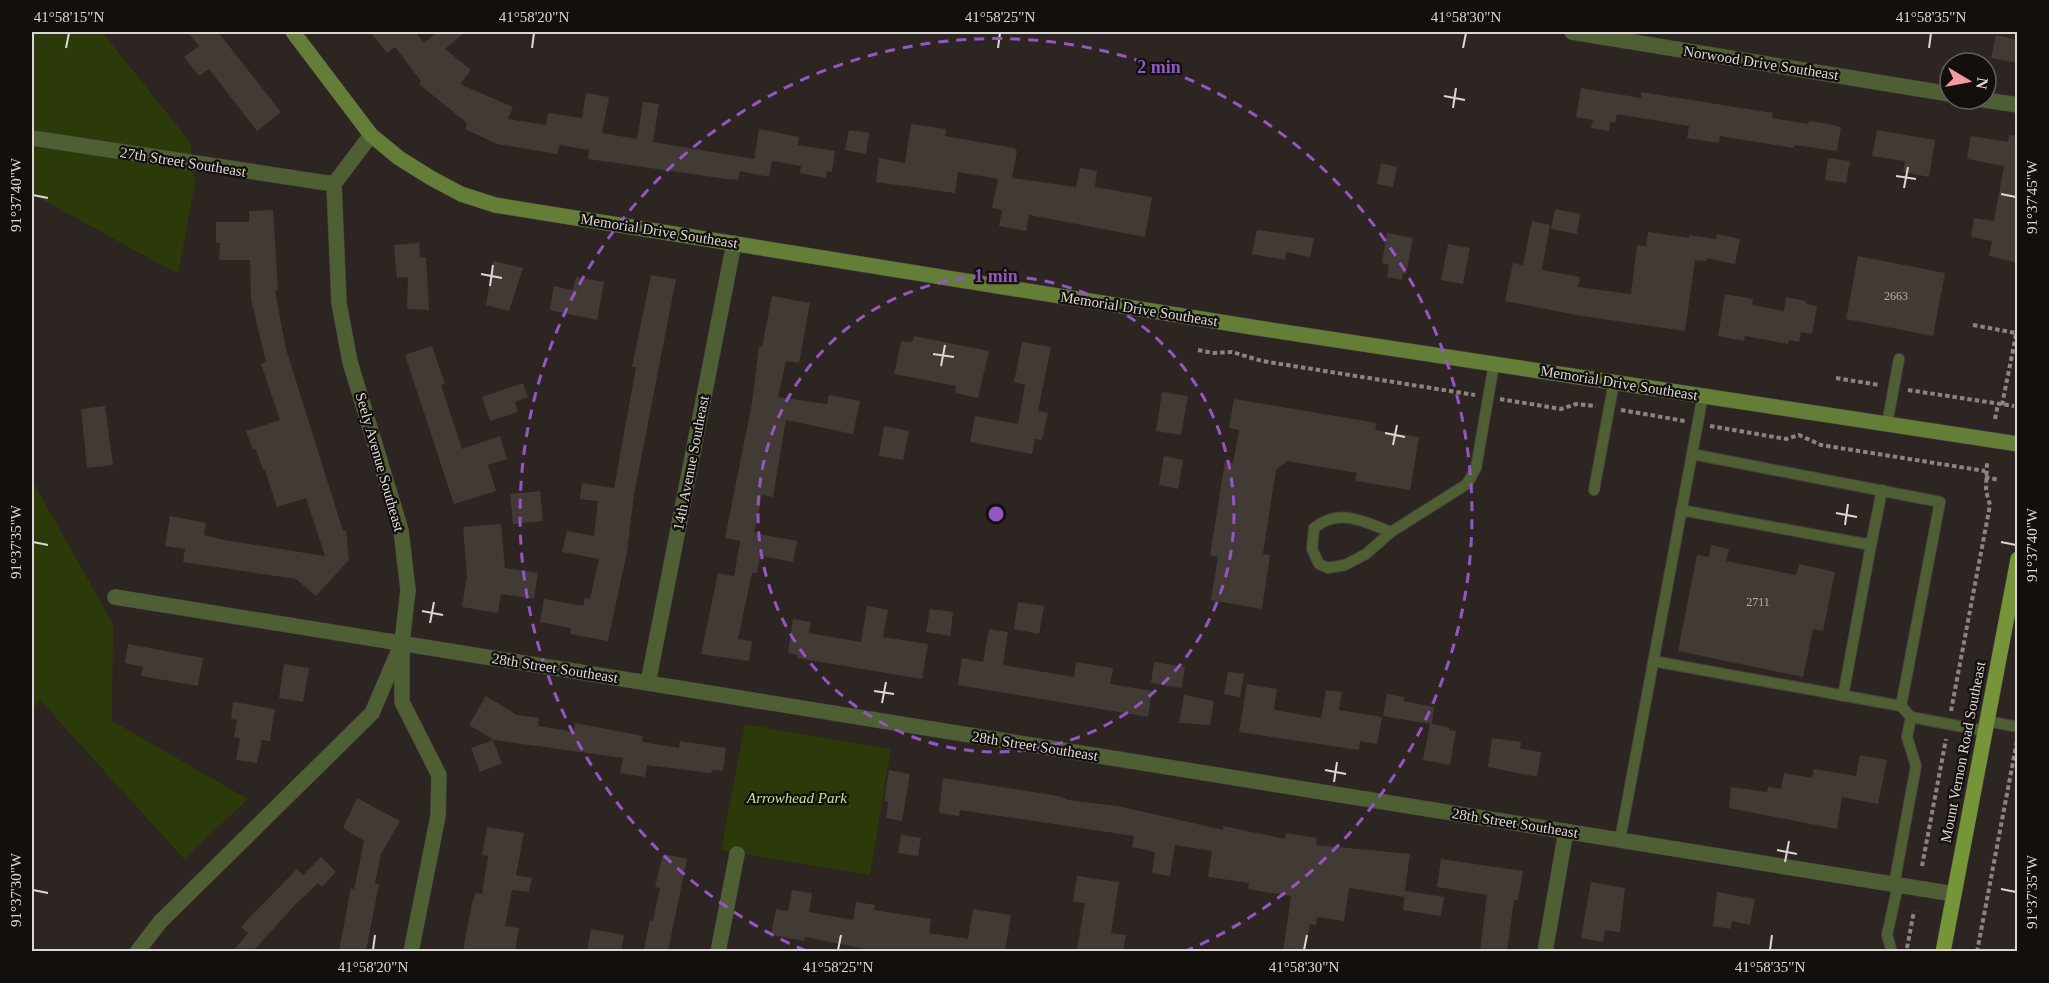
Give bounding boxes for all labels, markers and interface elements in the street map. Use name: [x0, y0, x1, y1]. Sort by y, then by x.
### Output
text: 41°58'15"N: [34, 9, 104, 25]
text: 41°58'20"N: [499, 9, 569, 25]
text: 41°58'25"N: [965, 9, 1035, 25]
text: 41°58'30"N: [1431, 9, 1501, 25]
text: 41°58'35"N: [1896, 9, 1966, 25]
street label: Norwood Drive Southeast: [1682, 43, 1840, 83]
north arrow: [1938, 51, 1998, 111]
text: 2 min: [1137, 57, 1181, 77]
text: N: [1973, 76, 1992, 91]
street label: 27th Street Southeast: [119, 144, 248, 180]
text: 91°37'40"W: [8, 157, 24, 232]
text: 91°37'45"W: [2024, 159, 2040, 234]
street label: Memorial Drive Southeast: [579, 211, 740, 251]
text: 1 min: [974, 266, 1018, 286]
street label: Memorial Drive Southeast: [1059, 289, 1220, 329]
house number: 2663: [1884, 289, 1908, 303]
street label: Memorial Drive Southeast: [1539, 363, 1700, 403]
street label: Seely Avenue Southeast: [352, 391, 408, 534]
street label: 14th Avenue Southeast: [670, 393, 712, 532]
text: 91°37'35"W: [8, 504, 24, 579]
centre of rings: [986, 504, 1006, 524]
text: 91°37'40"W: [2024, 507, 2040, 582]
house number: 2711: [1746, 595, 1770, 609]
street label: 28th Street Southeast: [491, 650, 620, 686]
street label: Mount Vernon Road Southeast: [1938, 659, 1989, 844]
street label: 28th Street Southeast: [971, 728, 1100, 764]
park label: Arrowhead Park: [746, 790, 847, 806]
street label: 28th Street Southeast: [1451, 805, 1580, 841]
text: 91°37'30"W: [8, 852, 24, 927]
text: 91°37'35"W: [2024, 854, 2040, 929]
text: 41°58'20"N: [338, 959, 408, 975]
text: 41°58'25"N: [803, 959, 873, 975]
text: 41°58'30"N: [1269, 959, 1339, 975]
text: 41°58'35"N: [1735, 959, 1805, 975]

